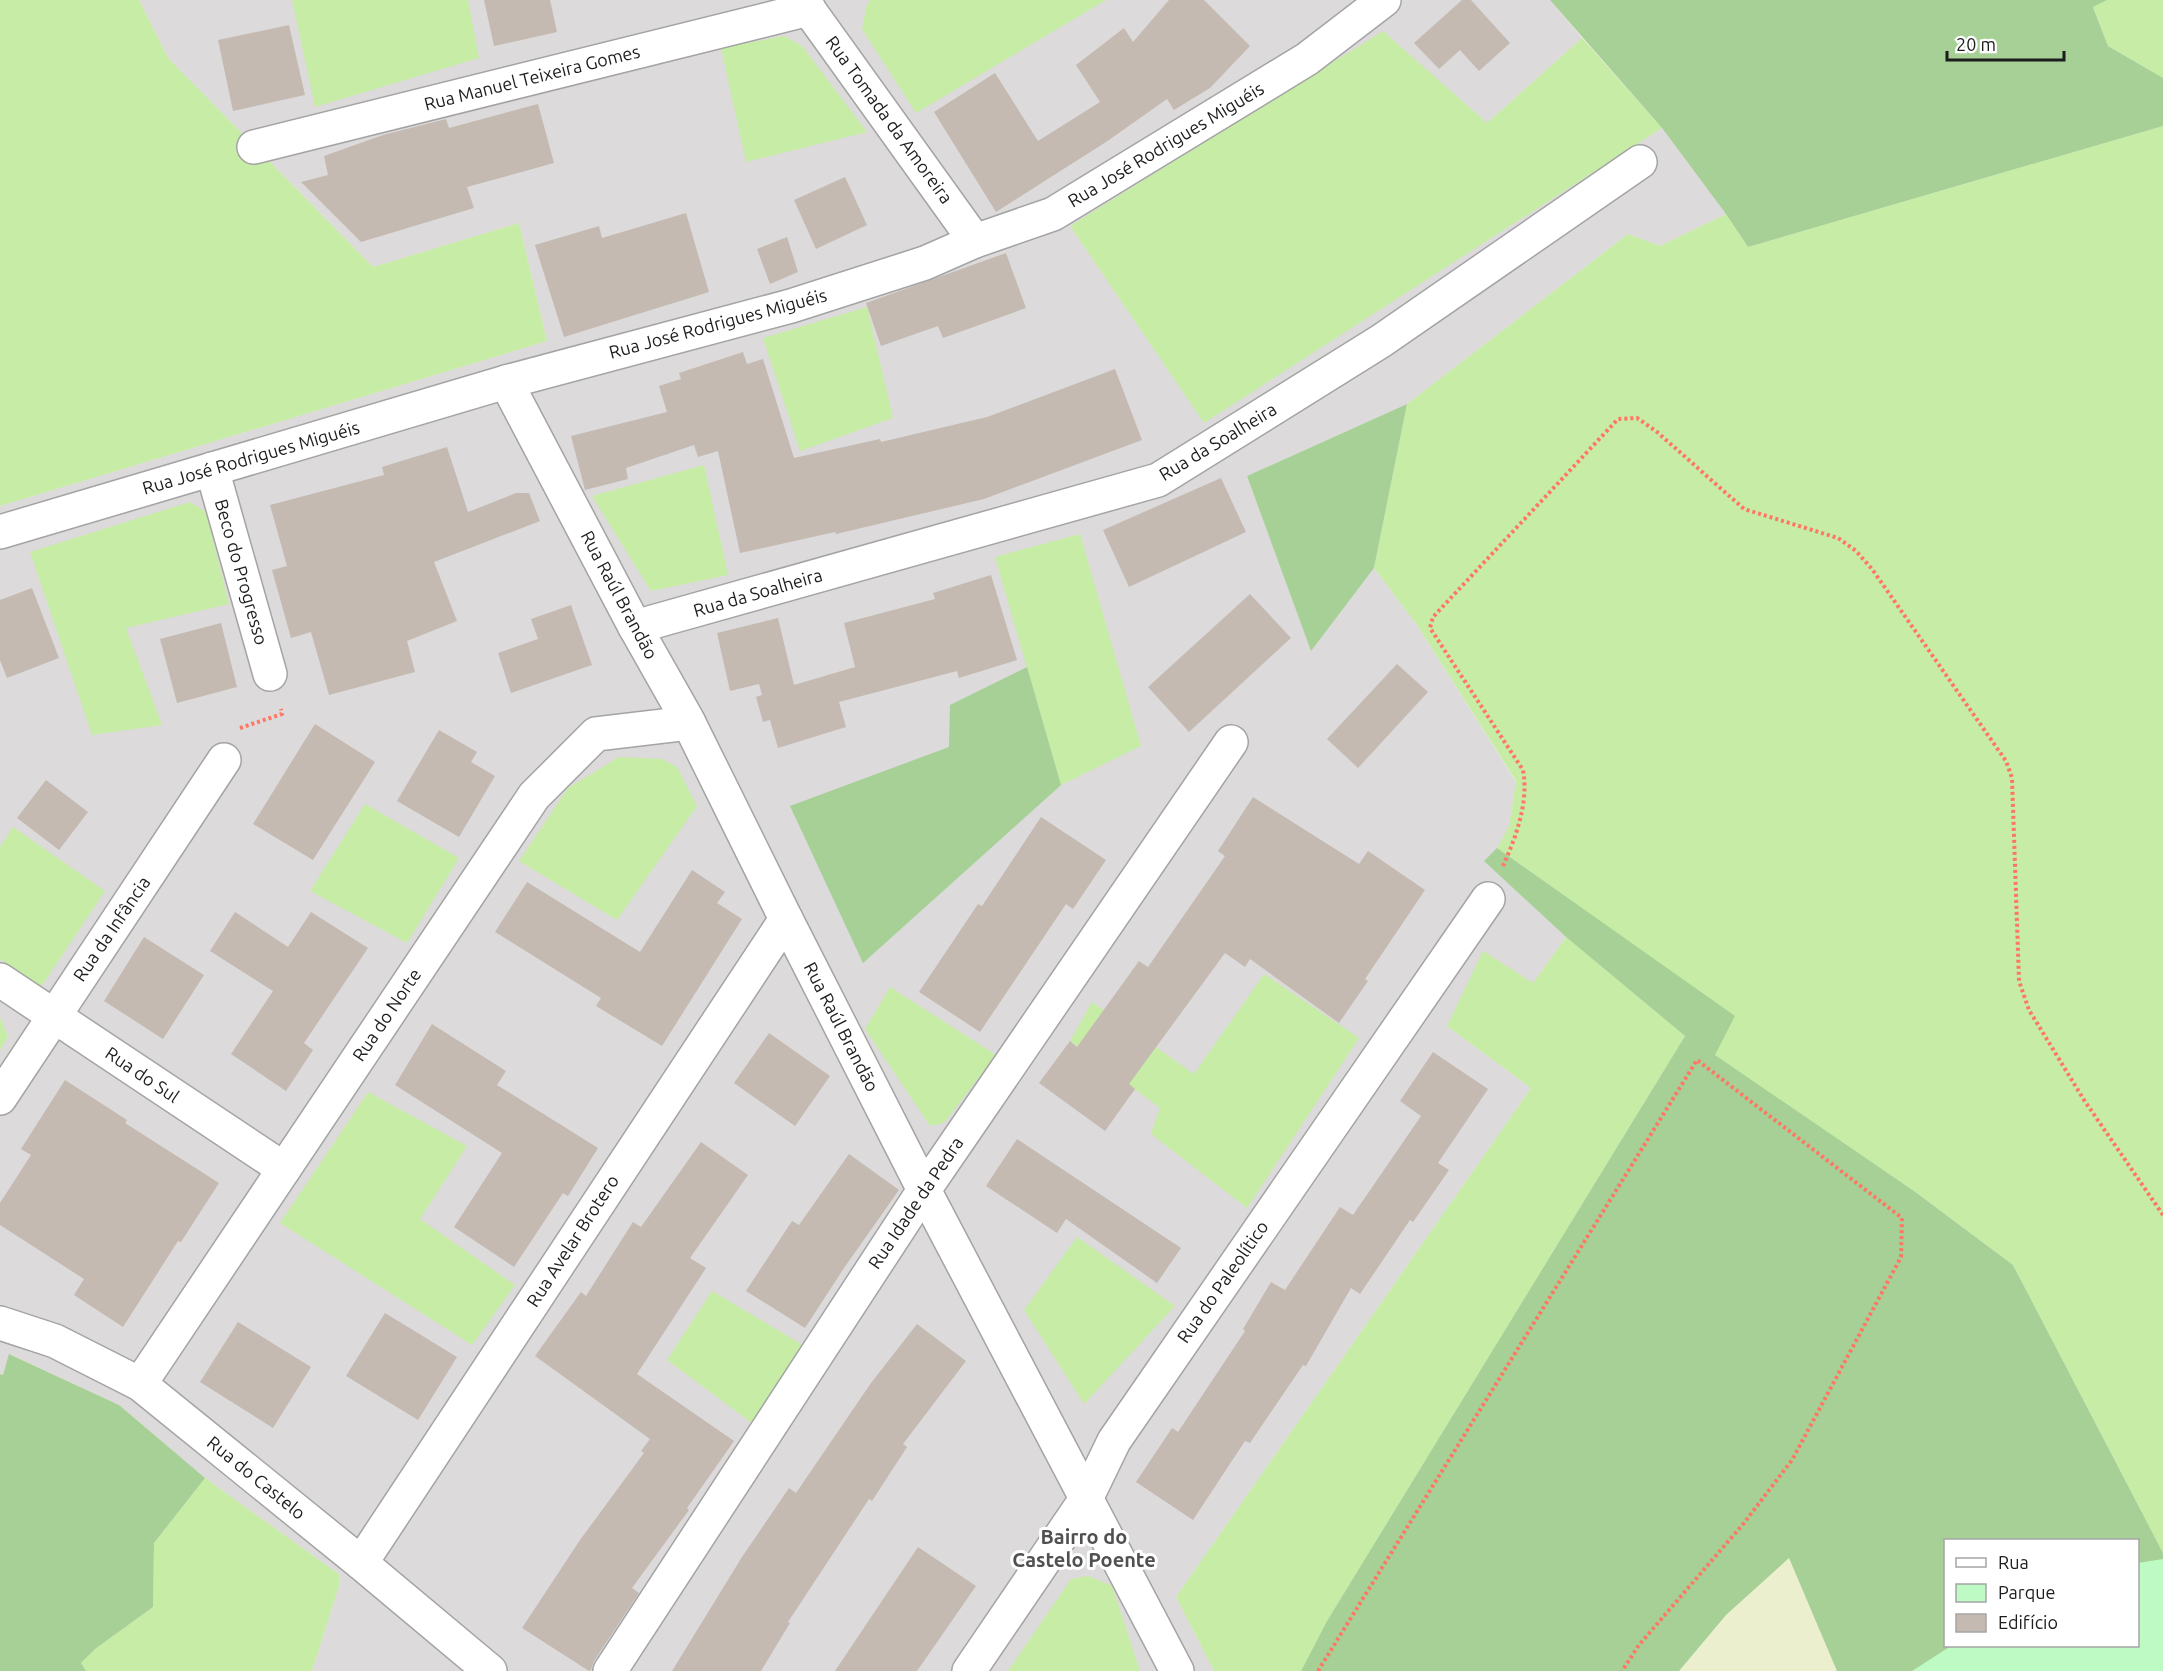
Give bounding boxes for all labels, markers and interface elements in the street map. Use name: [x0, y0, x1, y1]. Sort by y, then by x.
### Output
scale bar: [1947, 24, 2064, 62]
street label: Rua Tomada da Amoreira: [822, 32, 957, 207]
text: 20 m: [1956, 34, 1996, 54]
street label: Rua Manuel Teixeira Gomes: [422, 40, 642, 114]
street label: Rua José Rodrigues Miguéis: [1064, 78, 1267, 211]
street label: Rua José Rodrigues Miguéis: [607, 284, 829, 362]
street label: Rua da Soalheira: [1155, 398, 1280, 484]
street label: Rua José Rodrigues Miguéis: [140, 416, 362, 498]
street label: Beco do Progresso: [212, 496, 272, 647]
street label: Rua Raúl Brandão: [578, 527, 662, 662]
street label: Rua da Soalheira: [691, 564, 825, 620]
street label: Rua da Infância: [69, 872, 154, 985]
street label: Rua Raúl Brandão: [801, 959, 883, 1095]
street label: Rua do Norte: [348, 964, 424, 1064]
street label: Rua do Sul: [102, 1042, 183, 1106]
street label: Rua Idade da Pedra: [864, 1133, 967, 1272]
street label: Rua Avelar Brotero: [522, 1171, 622, 1310]
street label: Rua do Paleolítico: [1173, 1217, 1272, 1346]
street label: Rua do Castelo: [204, 1432, 310, 1523]
district label: Bairro do Castelo Poente: [1012, 1525, 1156, 1571]
legend: [1944, 1539, 2139, 1647]
text: Rua: [1998, 1552, 2029, 1572]
text: Parque: [1998, 1582, 2055, 1602]
text: Edifício: [1998, 1612, 2058, 1632]

